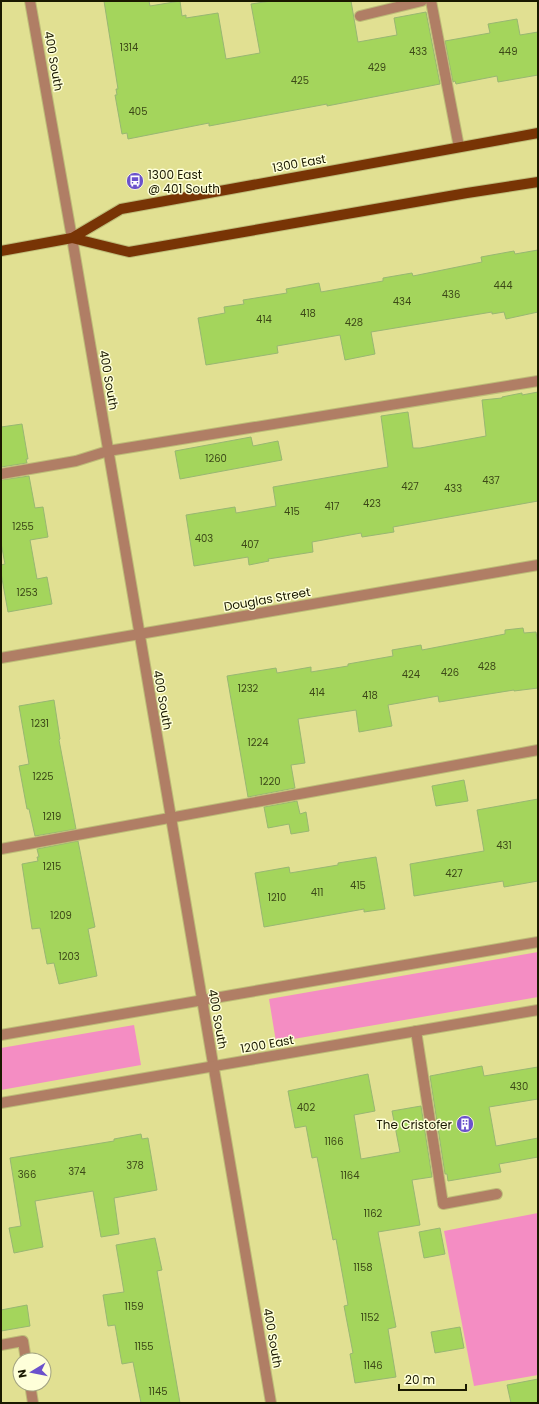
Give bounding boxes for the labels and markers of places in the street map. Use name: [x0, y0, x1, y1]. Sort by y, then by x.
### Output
place label: 1300 East @ 401 South: [148, 166, 220, 197]
bus stop icon: 1300 East @ 401 South: [125, 171, 145, 191]
building icon: The Cristofer: [455, 1114, 475, 1134]
place label: The Cristofer: [376, 1116, 453, 1133]

